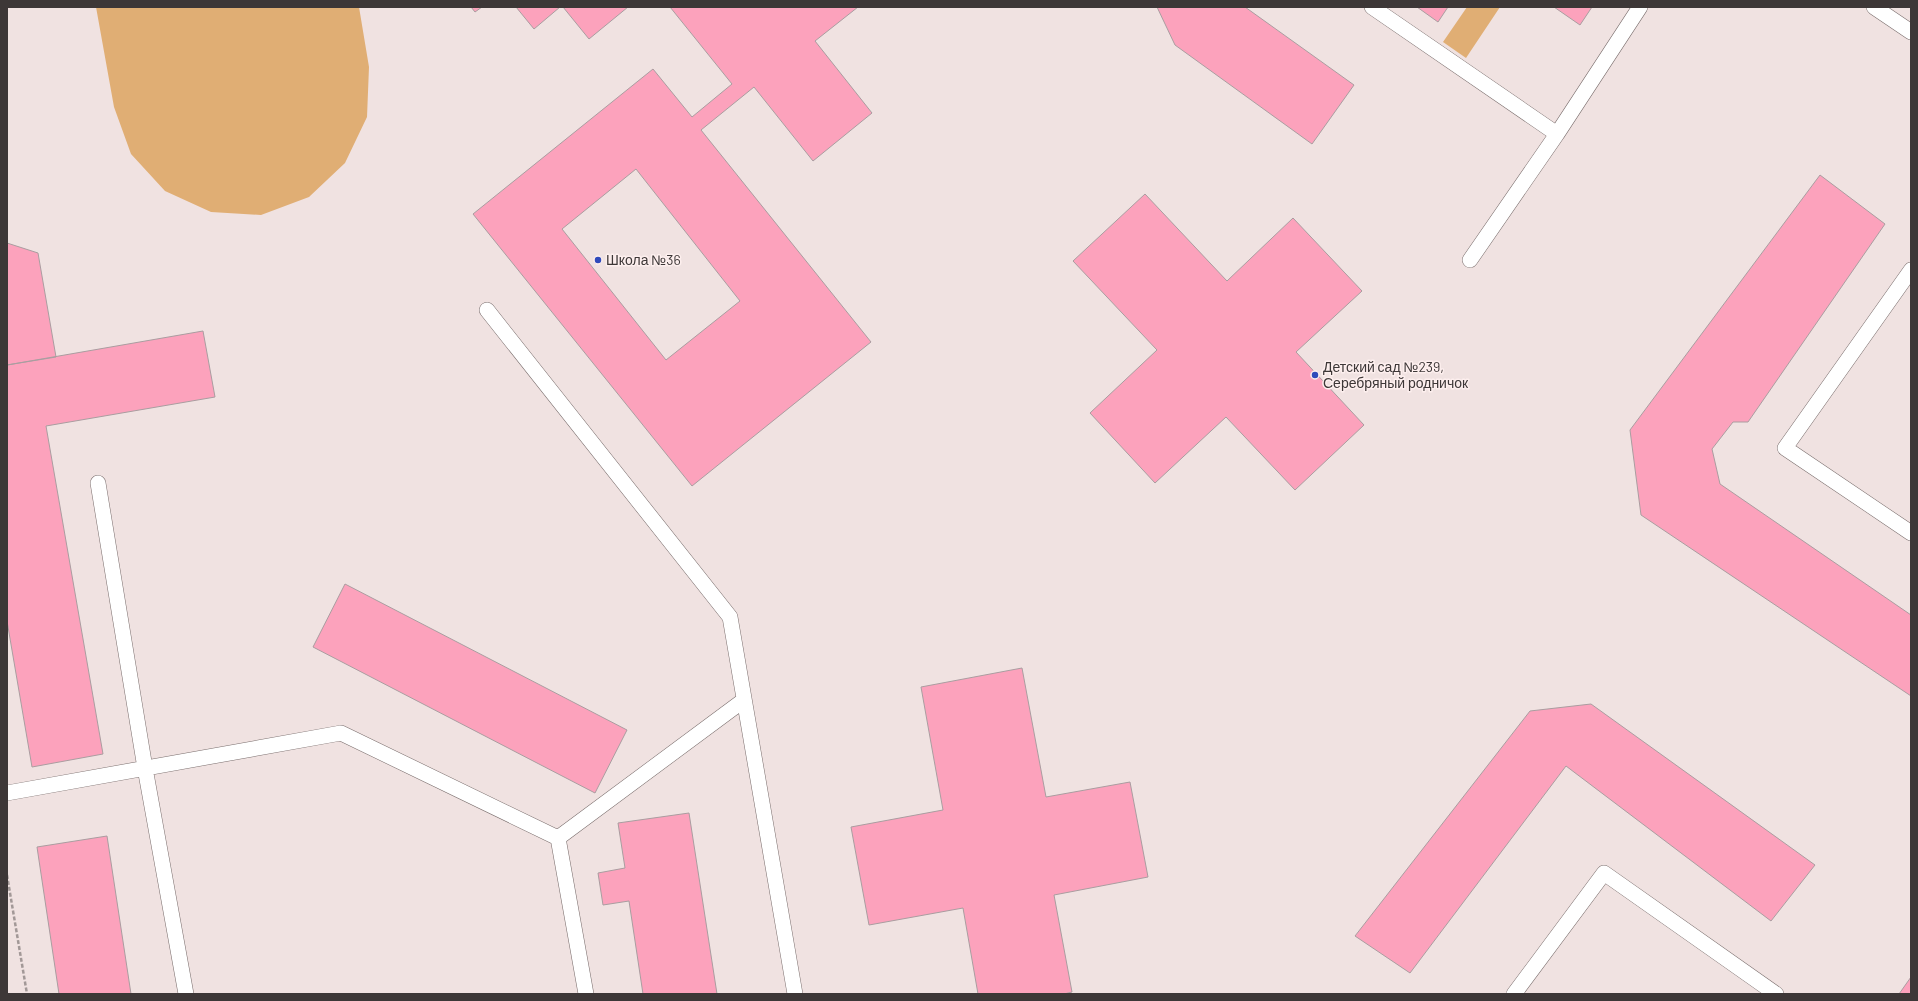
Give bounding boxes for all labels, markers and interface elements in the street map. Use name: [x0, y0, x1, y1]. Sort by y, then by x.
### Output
place label: Школа №36: [606, 251, 681, 268]
marker: Школа №36: [593, 255, 603, 265]
place label: Детский сад №239, Серебряный родничок: [1323, 358, 1469, 391]
marker: Детский сад №239, Серебряный родничок: [1310, 370, 1320, 380]

